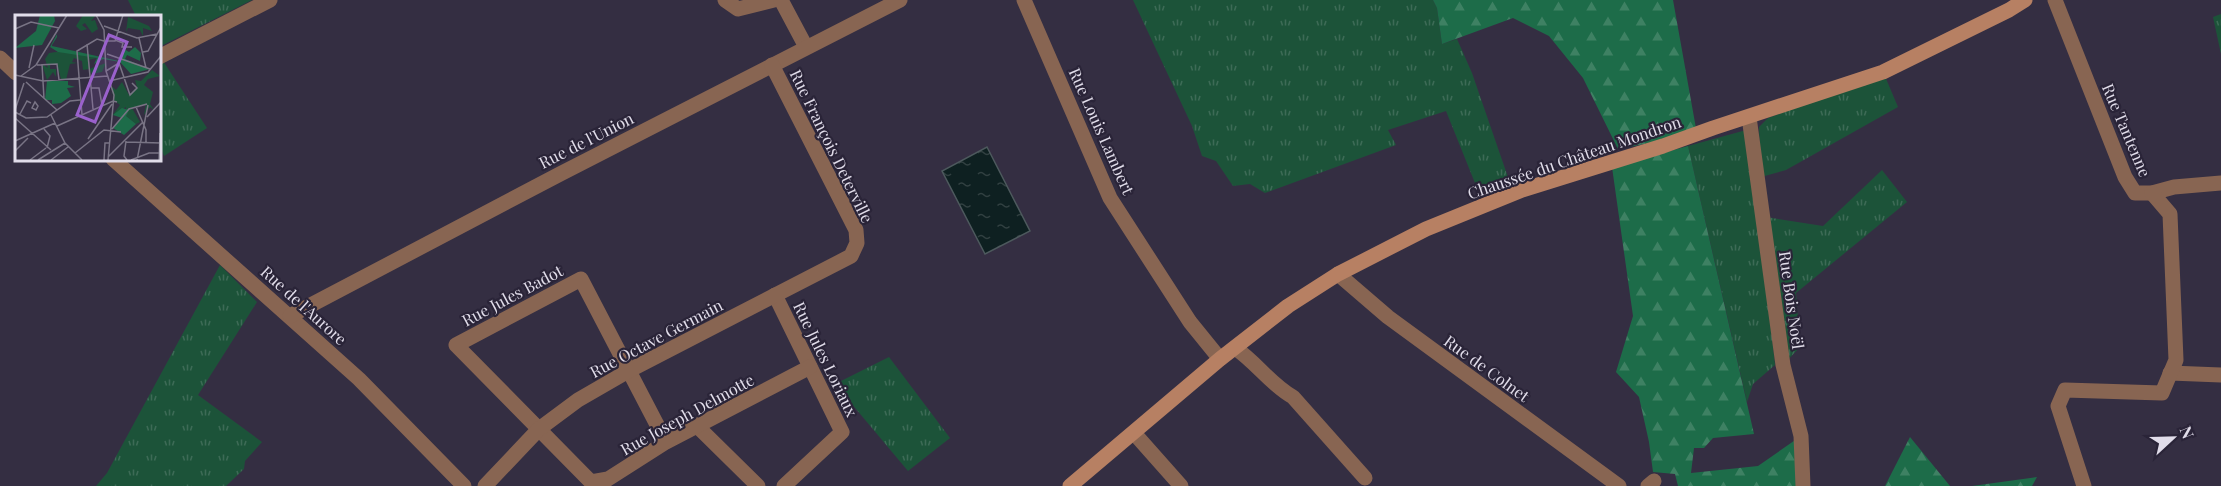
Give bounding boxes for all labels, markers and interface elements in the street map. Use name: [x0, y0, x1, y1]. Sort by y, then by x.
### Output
inset map: [15, 15, 160, 160]
street label: Rue Louis Lambert: [1065, 64, 1139, 198]
street label: Rue François Deterville: [786, 66, 878, 226]
street label: Rue Tantenne: [2098, 80, 2156, 180]
street label: Rue de l'Union: [535, 107, 637, 173]
street label: Chaussée du Château Mondron: [1464, 110, 1684, 203]
street label: Rue Bois Noël: [1775, 250, 1809, 351]
street label: Rue Jules Badot: [458, 259, 566, 330]
street label: Rue de l'Aurore: [257, 261, 351, 349]
street label: Rue Octave Germain: [586, 294, 726, 382]
street label: Rue Jules Loriaux: [789, 298, 863, 421]
street label: Rue de Colnet: [1440, 330, 1534, 406]
street label: Rue Joseph Delmotte: [617, 369, 757, 459]
north arrow: [2143, 408, 2203, 468]
text: N: [2175, 423, 2199, 442]

